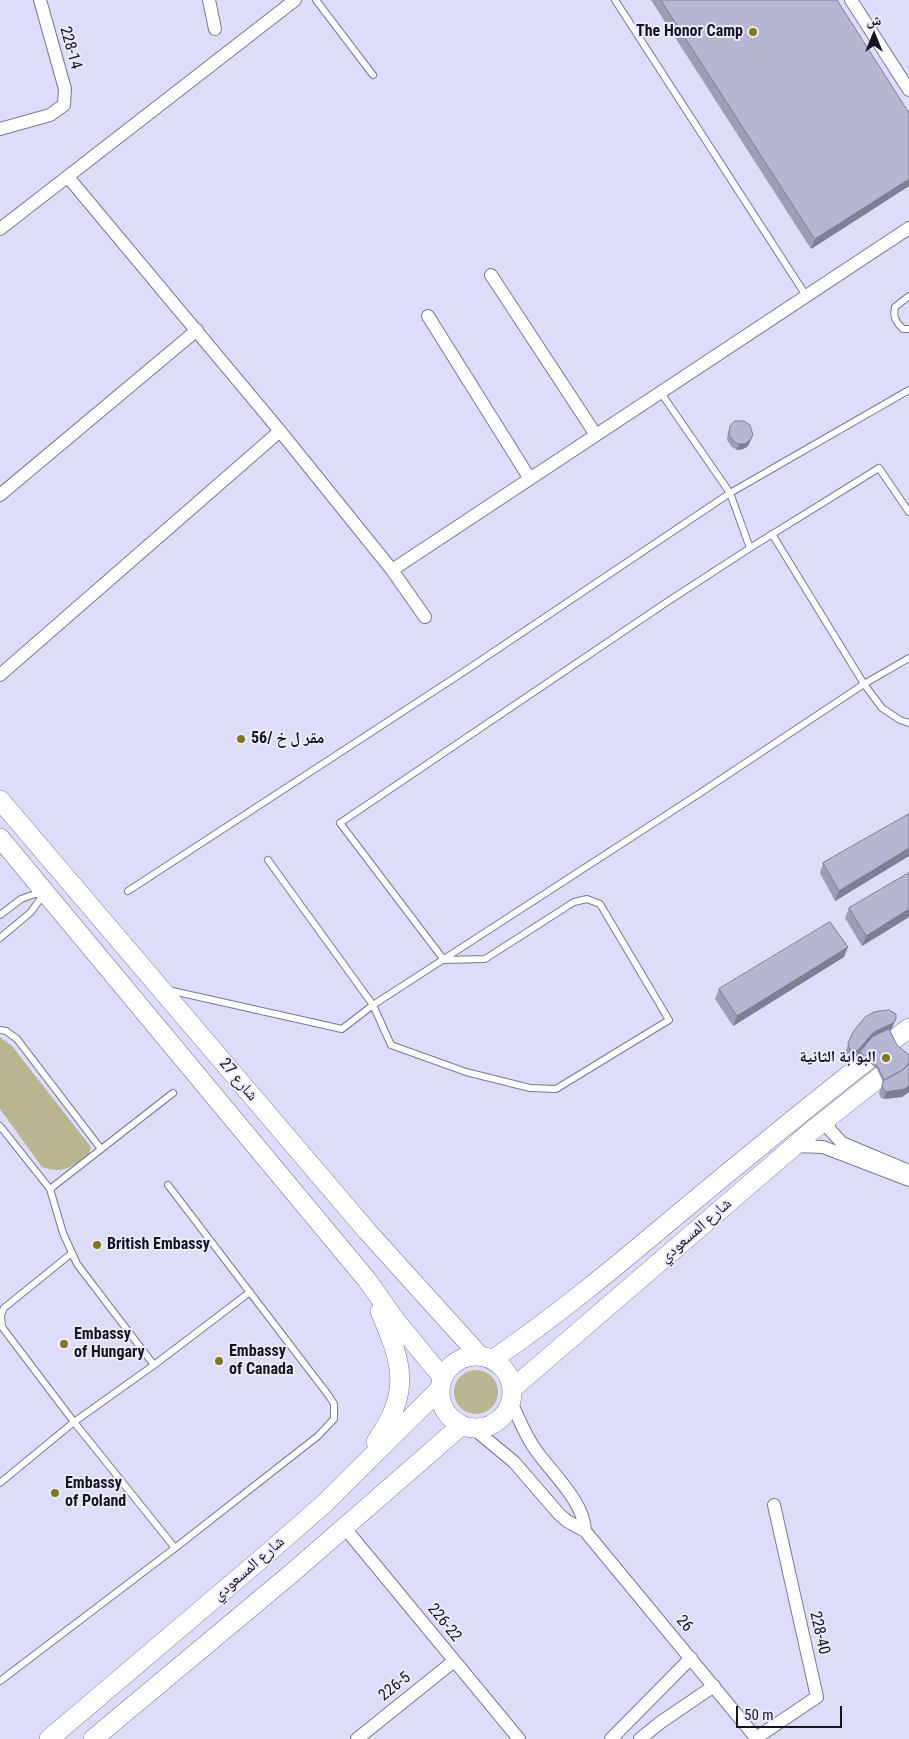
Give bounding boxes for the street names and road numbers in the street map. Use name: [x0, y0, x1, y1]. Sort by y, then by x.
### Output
street label: 228-14: [55, 24, 85, 72]
street label: شارع 27: [215, 1055, 261, 1105]
street label: شارع المسعودي: [656, 1195, 736, 1267]
street label: شارع المسعودي: [209, 1533, 289, 1605]
street label: 226-22: [423, 1600, 465, 1646]
street label: 228-40: [805, 1610, 833, 1656]
street label: 26: [672, 1612, 696, 1636]
street label: 226-5: [375, 1668, 415, 1706]

